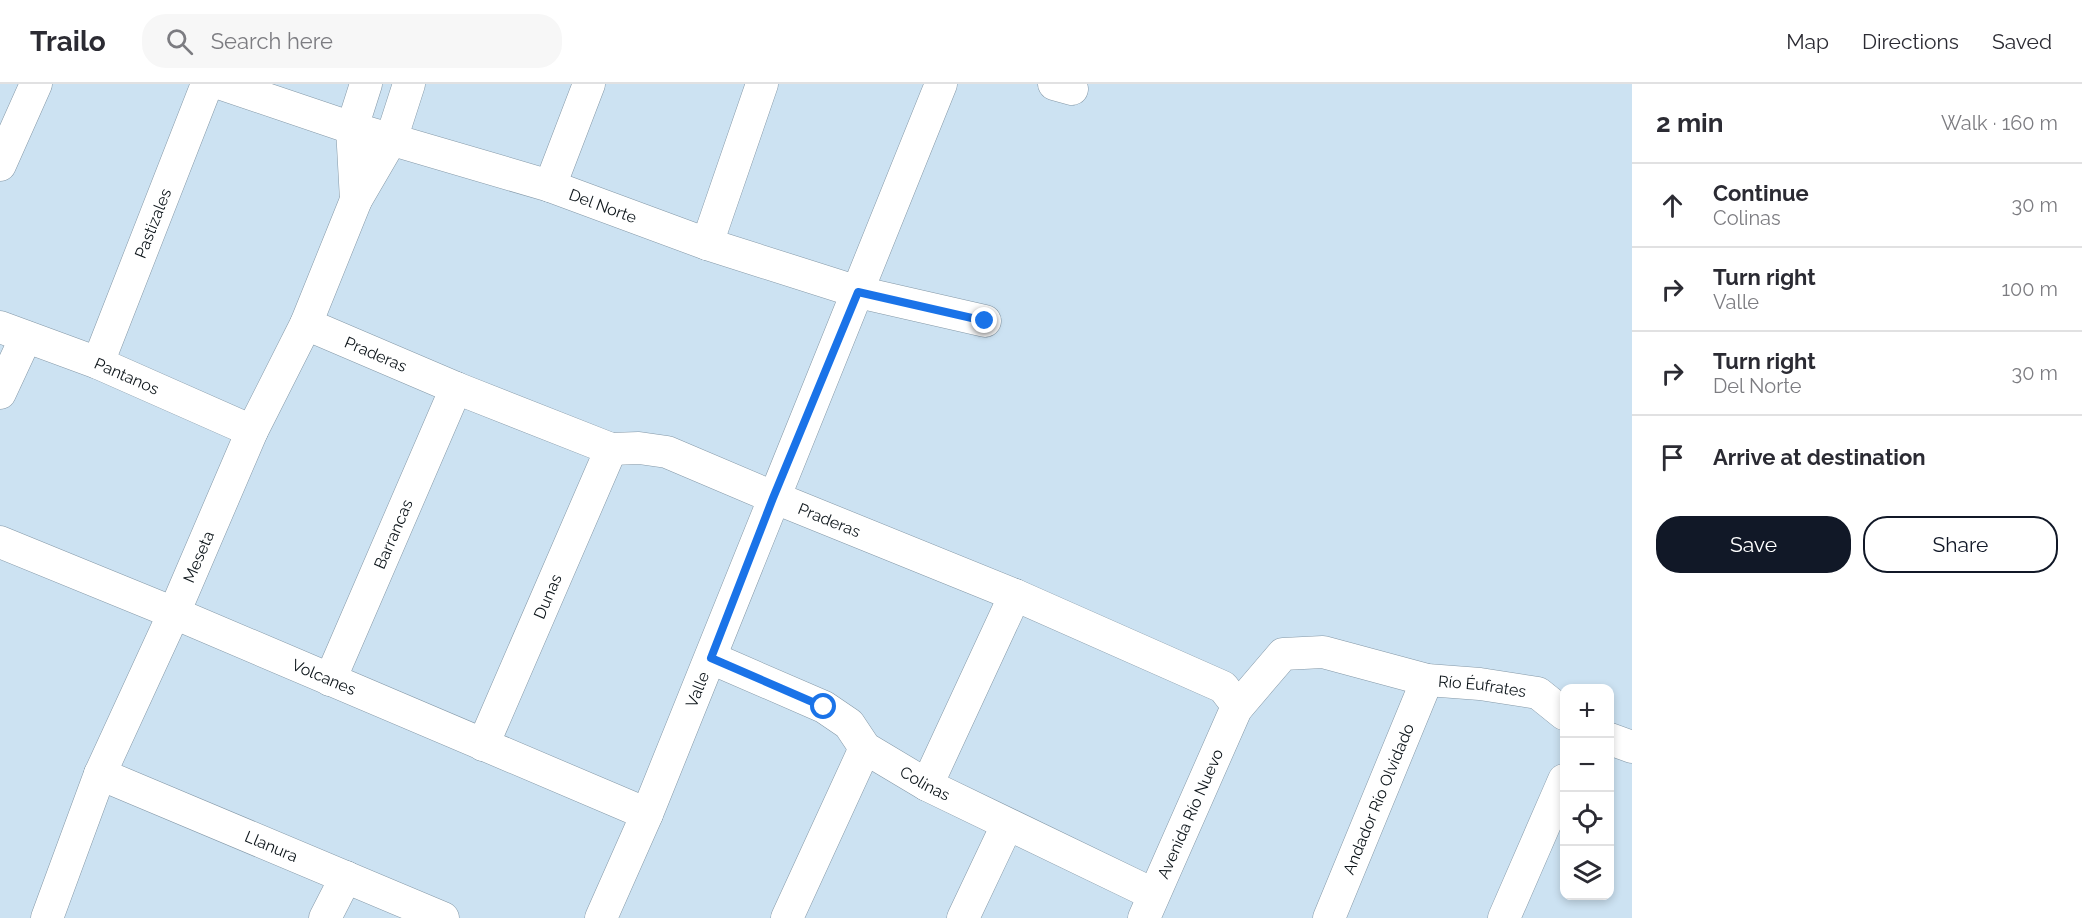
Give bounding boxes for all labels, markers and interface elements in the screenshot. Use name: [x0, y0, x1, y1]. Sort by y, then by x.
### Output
search box: [142, 14, 562, 68]
text: Trailo: [30, 25, 106, 58]
icon: search: [163, 25, 196, 58]
text: Search here: [211, 28, 333, 54]
text: Map: [1786, 29, 1829, 54]
text: Directions: [1862, 29, 1959, 54]
text: Saved: [1992, 29, 2052, 54]
text: 2 min: [1656, 108, 1723, 138]
text: Walk · 160 m: [1941, 111, 2058, 135]
text: Continue: [1713, 180, 1809, 206]
street label: Del Norte: [566, 185, 639, 227]
street label: Pastizales: [131, 186, 175, 261]
icon: ahead: [1656, 189, 1689, 222]
text: 30 m: [2012, 193, 2058, 217]
text: Colinas: [1713, 206, 1781, 230]
text: Turn right: [1713, 264, 1816, 290]
icon: right: [1656, 273, 1689, 306]
text: 100 m: [2001, 277, 2058, 301]
text: Valle: [1713, 290, 1759, 314]
route end: [971, 307, 997, 333]
street label: Praderas: [342, 333, 410, 376]
text: Turn right: [1713, 348, 1816, 374]
street label: Pantanos: [92, 354, 162, 399]
icon: right: [1656, 357, 1689, 390]
text: 30 m: [2012, 361, 2058, 385]
text: Del Norte: [1713, 374, 1801, 398]
icon: arrive: [1656, 441, 1689, 474]
text: Arrive at destination: [1713, 444, 1926, 470]
street label: Barrancas: [370, 496, 417, 572]
street label: Praderas: [795, 499, 864, 542]
button: Save: [1656, 516, 1851, 573]
button: Share: [1863, 516, 2058, 573]
street label: Meseta: [179, 528, 218, 586]
street label: Dunas: [530, 571, 566, 622]
street label: Volcanes: [289, 655, 359, 699]
street label: Valle: [682, 669, 713, 710]
street label: Río Éufrates: [1438, 672, 1528, 701]
map controls: [1560, 684, 1614, 900]
button: +: [1560, 684, 1614, 738]
route start: [810, 693, 836, 719]
street label: Andador Río Olvidado: [1339, 721, 1418, 877]
button: −: [1560, 738, 1614, 792]
street label: Avenida Río Nuevo: [1154, 746, 1227, 882]
street label: Colinas: [897, 762, 953, 805]
button: locate: [1560, 792, 1614, 846]
street label: Llanura: [242, 827, 301, 866]
button: layers: [1560, 846, 1614, 900]

